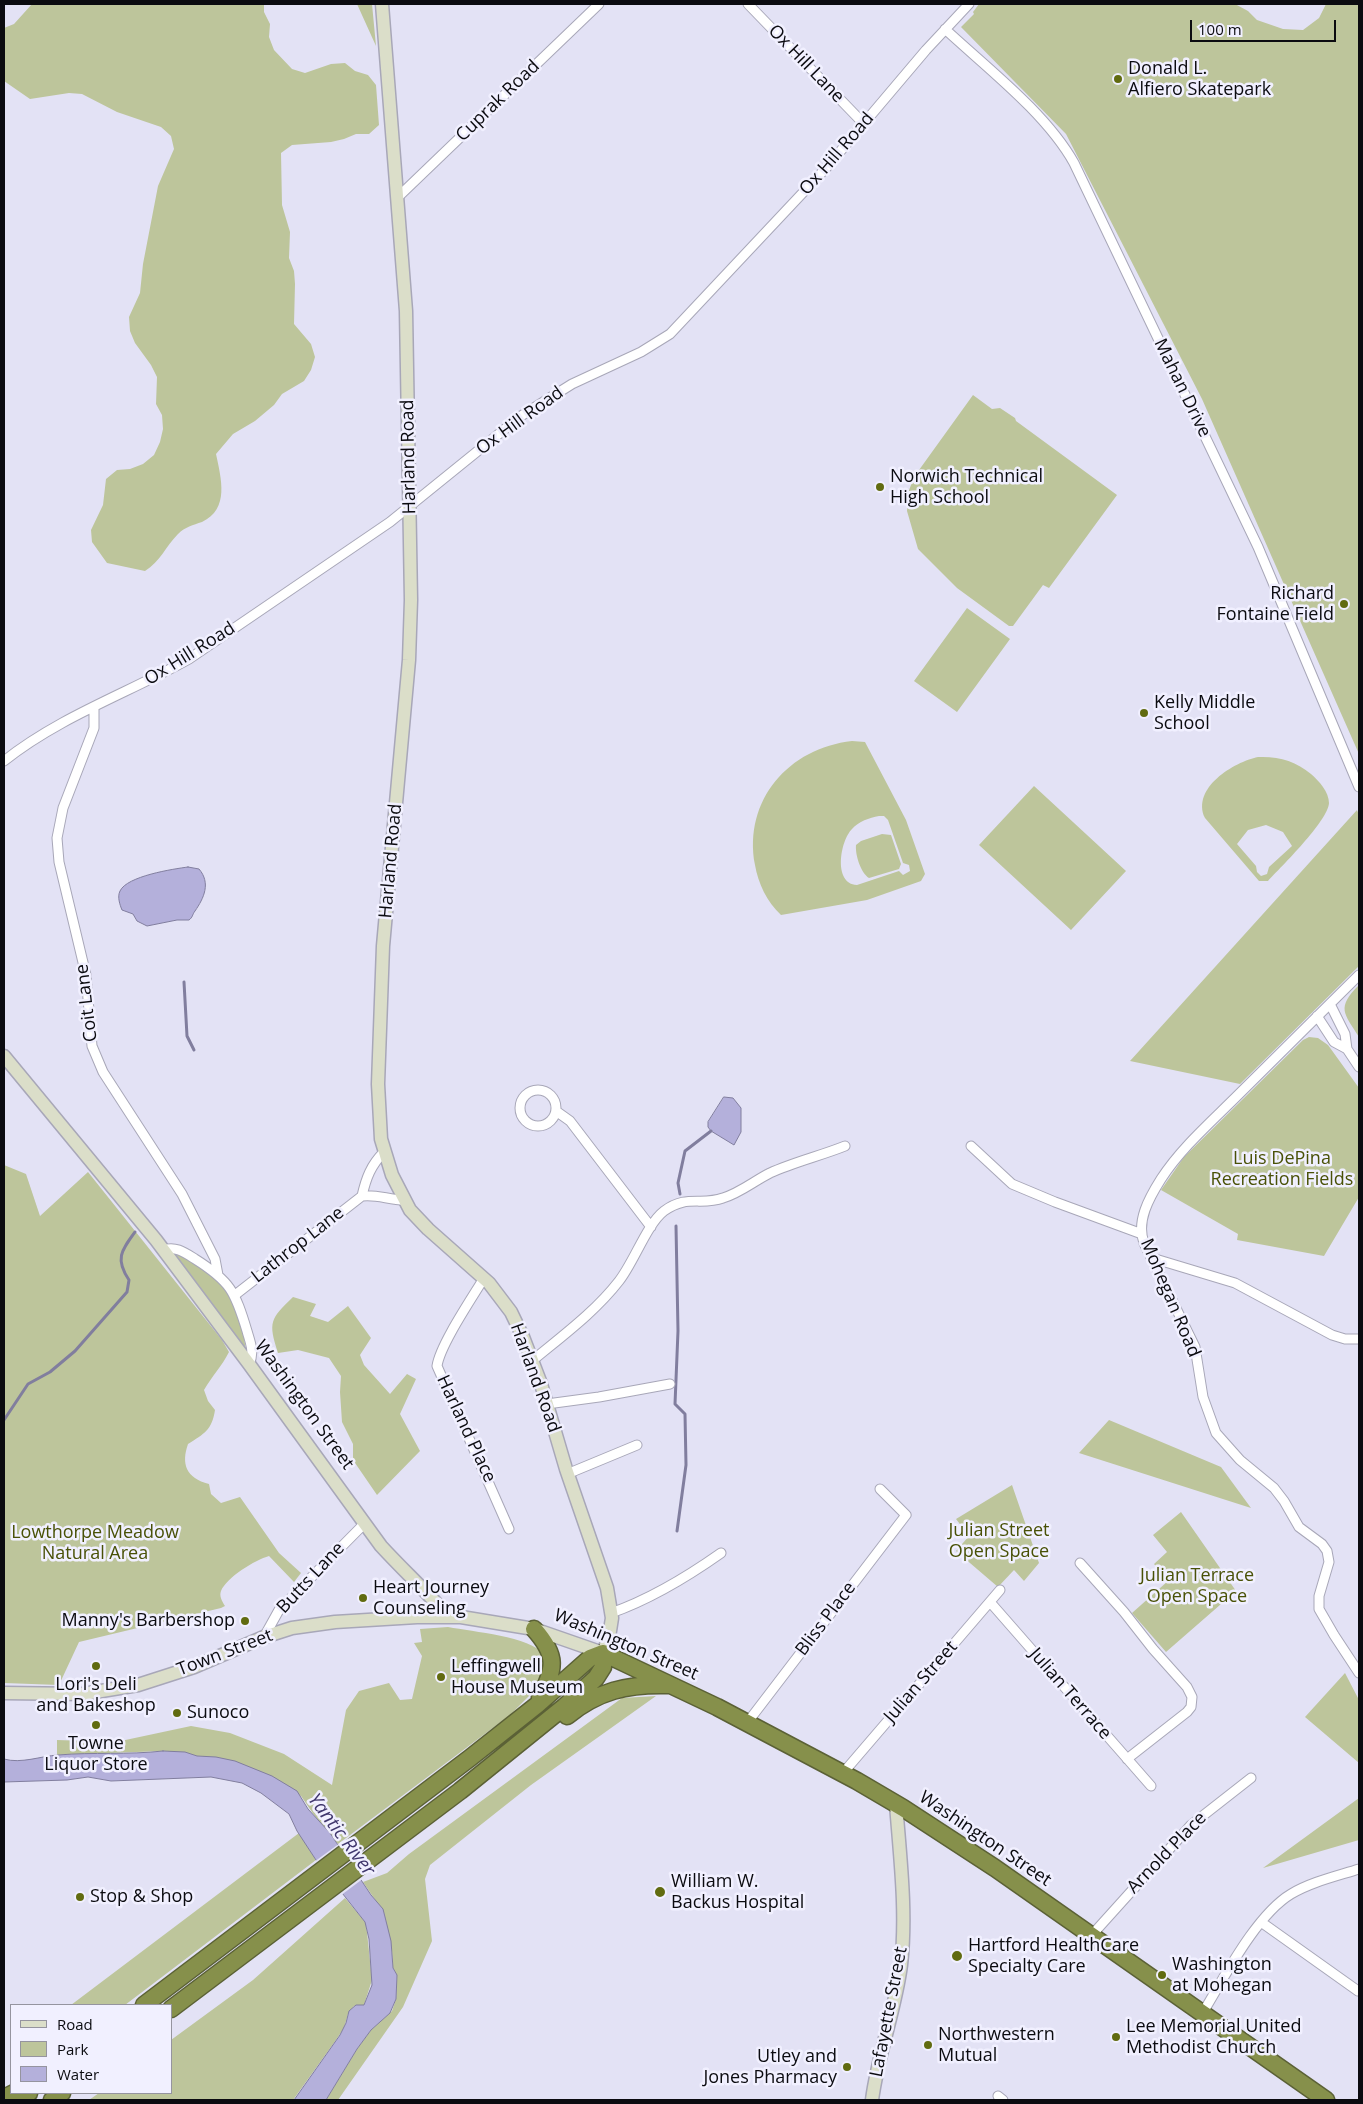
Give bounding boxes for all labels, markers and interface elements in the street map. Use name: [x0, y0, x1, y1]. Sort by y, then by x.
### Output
scale bar: [1193, 10, 1339, 42]
text: 100 m: [1198, 19, 1242, 39]
street label: Ox Hill Lane: [763, 20, 849, 108]
street label: Cuprak Road: [452, 56, 544, 146]
place label: Donald L. Alfiero Skatepark: [1128, 58, 1271, 100]
marker: Donald L. Alfiero Skatepark: [1112, 73, 1124, 85]
street label: Ox Hill Road: [795, 108, 879, 200]
street label: Mahan Drive: [1149, 335, 1215, 441]
street label: Ox Hill Road: [472, 382, 568, 460]
street label: Harland Road: [397, 399, 421, 515]
place label: Norwich Technical High School: [890, 466, 1043, 508]
marker: Norwich Technical High School: [874, 481, 886, 493]
place label: Richard Fontaine Field: [1217, 583, 1334, 626]
marker: Richard Fontaine Field: [1338, 598, 1350, 610]
street label: Ox Hill Road: [141, 618, 239, 690]
place label: Kelly Middle School: [1154, 692, 1255, 734]
marker: Kelly Middle School: [1138, 707, 1150, 719]
street label: Harland Road: [375, 803, 407, 919]
street label: Coit Lane: [72, 963, 102, 1043]
park label: Luis DePina Recreation Fields: [1211, 1148, 1353, 1190]
street label: Lathrop Lane: [248, 1202, 348, 1288]
street label: Mohegan Road: [1135, 1236, 1205, 1360]
street label: Harland Road: [505, 1320, 565, 1436]
street label: Washington Street: [250, 1336, 358, 1474]
street label: Harland Place: [432, 1372, 500, 1486]
park label: Julian Street Open Space: [949, 1520, 1049, 1562]
park label: Lowthorpe Meadow Natural Area: [11, 1522, 179, 1565]
street label: Butts Lane: [273, 1538, 349, 1618]
park label: Julian Terrace Open Space: [1140, 1565, 1254, 1608]
place label: Heart Journey Counseling: [373, 1577, 489, 1620]
street label: Bliss Place: [791, 1578, 861, 1660]
marker: Heart Journey Counseling: [357, 1592, 369, 1604]
street label: Washington Street: [551, 1605, 701, 1685]
place label: Manny's Barbershop: [62, 1610, 235, 1632]
marker: Manny's Barbershop: [239, 1615, 251, 1627]
street label: Town Street: [174, 1625, 276, 1681]
street label: Julian Street: [880, 1637, 962, 1727]
street label: Julian Terrace: [1024, 1644, 1116, 1744]
place label: Leffingwell House Museum: [451, 1656, 583, 1698]
marker: Lori's Deli and Bakeshop: [90, 1660, 102, 1672]
marker: Leffingwell House Museum: [435, 1671, 447, 1683]
place label: Lori's Deli and Bakeshop: [36, 1674, 156, 1716]
place label: Sunoco: [187, 1702, 249, 1724]
marker: Sunoco: [171, 1707, 183, 1719]
marker: Towne Liquor Store: [90, 1719, 102, 1731]
place label: Towne Liquor Store: [44, 1733, 148, 1776]
street label: Washington Street: [915, 1787, 1055, 1891]
water label: Yantic River: [303, 1789, 379, 1881]
street label: Arnold Place: [1123, 1808, 1211, 1898]
place label: William W. Backus Hospital: [671, 1871, 804, 1914]
marker: William W. Backus Hospital: [653, 1885, 667, 1899]
place label: Stop & Shop: [90, 1886, 193, 1908]
marker: Stop & Shop: [74, 1891, 86, 1903]
place label: Hartford HealthCare Specialty Care: [968, 1935, 1139, 1978]
street label: Lafayette Street: [866, 1945, 912, 2079]
marker: Hartford HealthCare Specialty Care: [950, 1949, 964, 1963]
place label: Washington at Mohegan: [1172, 1954, 1272, 1996]
marker: Washington at Mohegan: [1156, 1969, 1168, 1981]
legend: [10, 2004, 172, 2094]
text: Road: [57, 2014, 93, 2034]
place label: Lee Memorial United Methodist Church: [1126, 2016, 1301, 2058]
place label: Northwestern Mutual: [938, 2024, 1055, 2066]
marker: Lee Memorial United Methodist Church: [1110, 2031, 1122, 2043]
text: Park: [57, 2039, 88, 2059]
marker: Northwestern Mutual: [922, 2039, 934, 2051]
place label: Utley and Jones Pharmacy: [703, 2046, 837, 2088]
marker: Utley and Jones Pharmacy: [841, 2061, 853, 2073]
text: Water: [57, 2064, 99, 2084]

